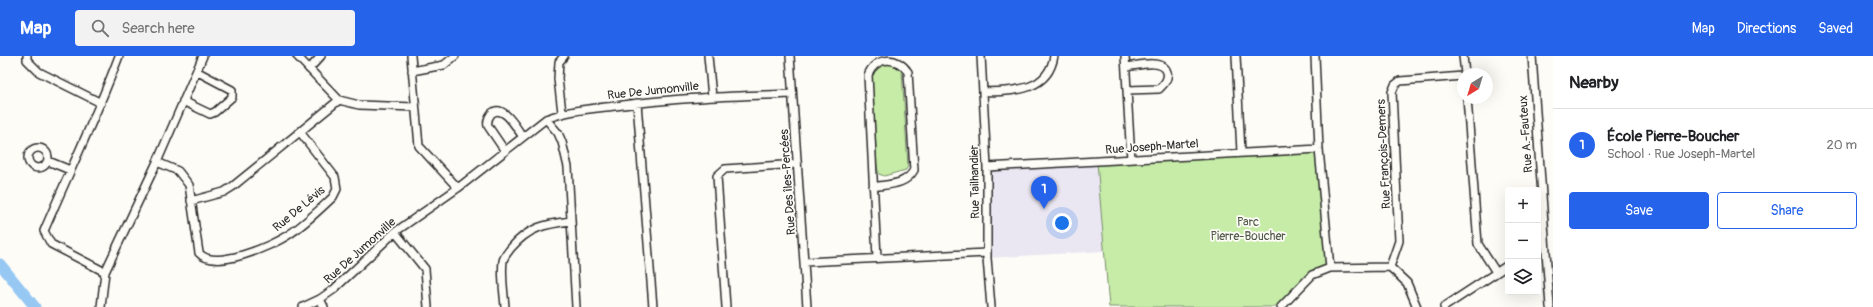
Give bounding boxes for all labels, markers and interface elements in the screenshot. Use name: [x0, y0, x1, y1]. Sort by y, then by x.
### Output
search box: [75, 10, 355, 46]
text: Map: [20, 16, 51, 40]
icon: search: [89, 17, 111, 39]
text: Search here: [121, 19, 195, 38]
text: Map: [1692, 20, 1715, 37]
text: Directions: [1737, 20, 1796, 37]
text: Saved: [1818, 20, 1853, 37]
north arrow: [1457, 68, 1493, 104]
text: Nearby: [1569, 72, 1618, 93]
street label: Rue De Jumonville: [607, 79, 700, 103]
street label: Rue A.-Fauteux: [1516, 95, 1536, 173]
street label: Rue François-Demers: [1374, 98, 1394, 209]
text: École Pierre-Boucher: [1607, 127, 1739, 146]
street label: Rue Des îles-Percées: [777, 128, 799, 235]
street label: Rue Joseph-Martel: [1105, 136, 1199, 158]
text: 1: [1579, 137, 1585, 153]
text: 20 m: [1826, 137, 1857, 153]
street label: Rue Tailhandier: [967, 144, 983, 219]
text: School · Rue Joseph-Martel: [1607, 146, 1755, 162]
pin: 1: [1031, 176, 1057, 209]
street label: Rue De Lévis: [270, 182, 329, 235]
map controls: [1505, 187, 1541, 295]
button: +: [1505, 187, 1541, 223]
button: Save: [1569, 192, 1709, 229]
button: Share: [1717, 192, 1857, 229]
your location: [1052, 213, 1072, 233]
street label: Rue De Jumonville: [321, 215, 399, 287]
park label: Parc Pierre-Boucher: [1210, 215, 1286, 244]
button: −: [1505, 223, 1541, 259]
button: layers: [1505, 259, 1541, 295]

